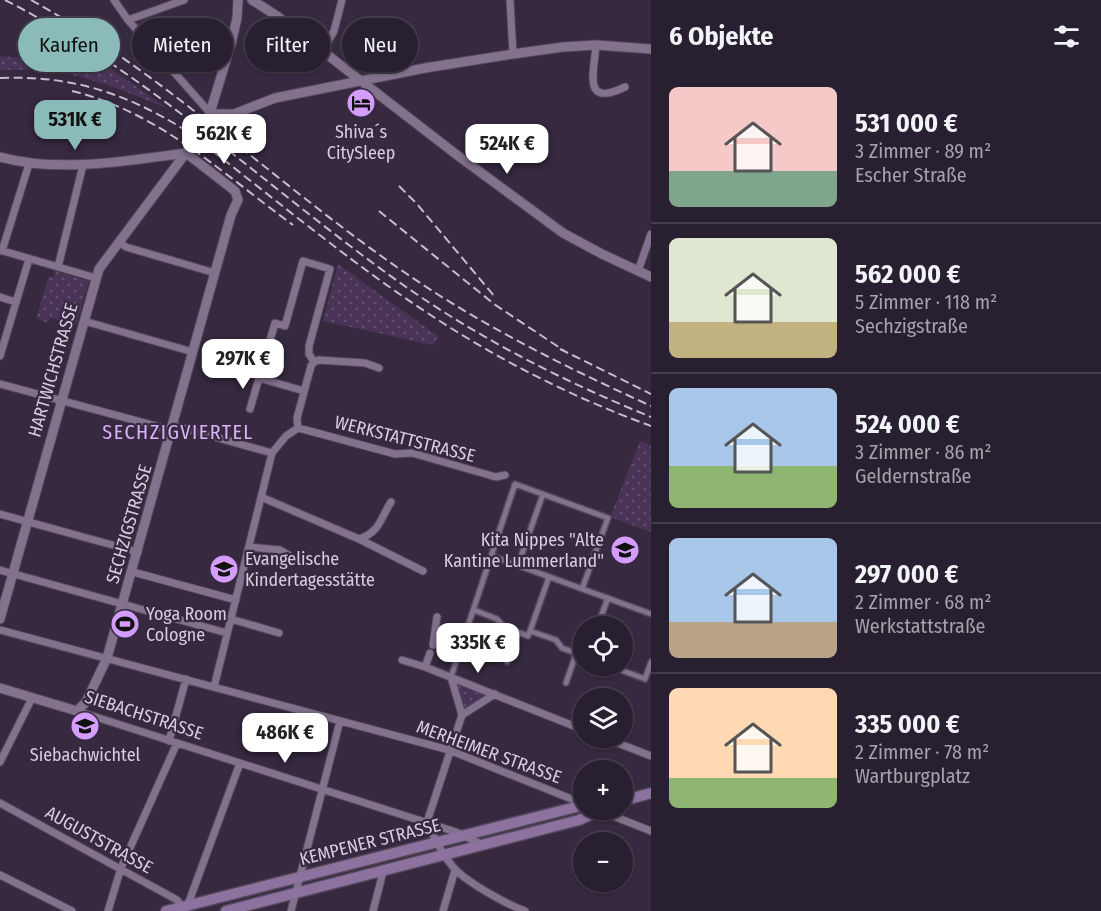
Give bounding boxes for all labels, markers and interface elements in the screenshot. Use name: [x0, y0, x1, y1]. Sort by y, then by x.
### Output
chip: Kaufen: [18, 18, 120, 72]
chip: Mieten: [132, 18, 233, 72]
chip: Filter: [245, 18, 330, 72]
chip: Neu: [342, 18, 418, 72]
icon: filters: [1050, 20, 1083, 53]
text: 6 Objekte: [669, 21, 774, 52]
hotel icon: Shiva´s CitySleep: [345, 87, 377, 119]
pin: 531K €: [26, 100, 124, 151]
text: 531K €: [48, 107, 102, 131]
text: 531 000 €: [855, 108, 958, 139]
icon: home: [717, 111, 789, 183]
pin: 562K €: [175, 114, 273, 165]
text: 562K €: [196, 121, 252, 145]
place label: Shiva´s CitySleep: [327, 121, 395, 164]
pin: 524K €: [458, 124, 556, 175]
text: 524K €: [479, 131, 535, 155]
text: 3 Zimmer · 89 m²: [855, 139, 991, 163]
text: Escher Straße: [855, 163, 967, 187]
text: 562 000 €: [855, 259, 961, 290]
icon: home: [717, 262, 789, 334]
text: 5 Zimmer · 118 m²: [855, 290, 997, 314]
street label: HARTWICHSTRASSE: [23, 300, 83, 440]
text: Sechzigstraße: [855, 314, 968, 338]
pin: 297K €: [194, 339, 292, 390]
text: 297K €: [216, 346, 270, 370]
text: 524 000 €: [855, 409, 960, 440]
street label: WERKSTATTSTRASSE: [332, 411, 478, 467]
icon: home: [717, 412, 789, 484]
district label: SECHZIGVIERTEL: [102, 420, 254, 444]
text: 3 Zimmer · 86 m²: [855, 440, 992, 464]
street label: SECHZIGSTRASSE: [101, 462, 157, 586]
text: Geldernstraße: [855, 464, 971, 488]
place label: Kita Nippes "Alte Kantine Lummerland": [444, 529, 604, 572]
school or university icon: Kita Nippes "Alte Kantine Lummerland": [609, 534, 641, 566]
place label: Evangelische Kindertagesstätte: [245, 548, 375, 591]
school or university icon: Evangelische Kindertagesstätte: [208, 553, 240, 585]
text: 297 000 €: [855, 559, 959, 590]
icon: home: [717, 562, 789, 634]
text: 2 Zimmer · 68 m²: [855, 590, 991, 614]
place label: Yoga Room Cologne: [146, 603, 227, 646]
sports icon: Yoga Room Cologne: [109, 608, 141, 640]
text: Werkstattstraße: [855, 614, 986, 638]
map controls: [573, 616, 633, 892]
button: locate: [573, 616, 633, 676]
pin: 335K €: [429, 623, 527, 674]
text: 335K €: [450, 630, 506, 654]
street label: SIEBACHSTRASSE: [82, 685, 206, 745]
button: layers: [573, 688, 633, 748]
text: 335 000 €: [855, 709, 960, 740]
school or university icon: Siebachwichtel: [69, 710, 101, 742]
icon: home: [717, 712, 789, 784]
pin: 486K €: [236, 713, 334, 764]
street label: MERHEIMER STRASSE: [414, 716, 564, 788]
text: 486K €: [256, 720, 314, 744]
text: 2 Zimmer · 78 m²: [855, 740, 989, 764]
place label: Siebachwichtel: [30, 744, 141, 766]
button: +: [573, 760, 633, 820]
text: Wartburgplatz: [855, 764, 970, 788]
street label: AUGUSTSTRASSE: [41, 801, 157, 879]
street label: KEMPENER STRASSE: [297, 814, 443, 870]
button: −: [573, 832, 633, 892]

